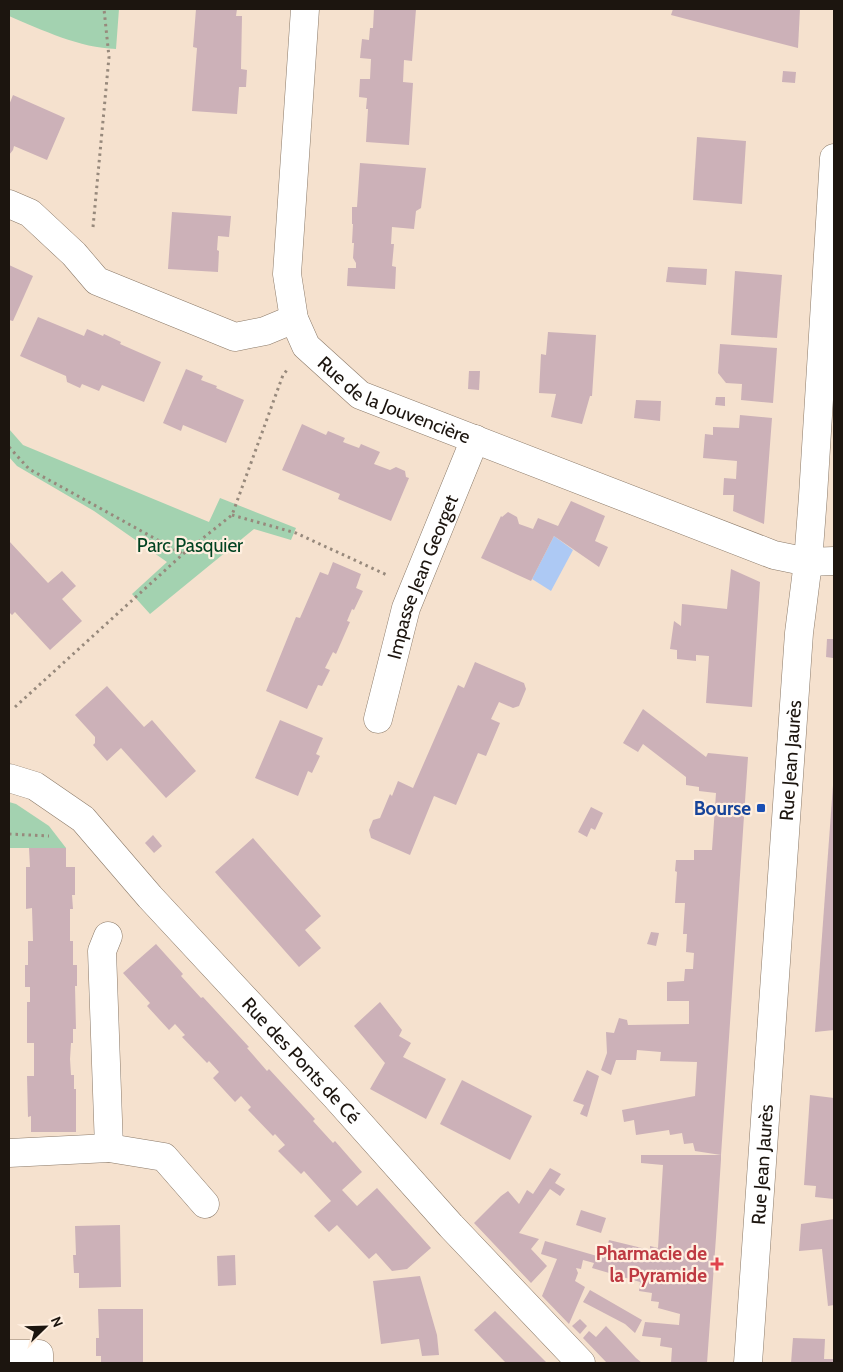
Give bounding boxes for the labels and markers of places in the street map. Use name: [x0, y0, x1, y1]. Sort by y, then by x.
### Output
place label: Bourse: [694, 797, 751, 820]
marker: Bourse: [755, 802, 767, 814]
place label: Pharmacie de la Pyramide: [596, 1242, 707, 1287]
marker: Pharmacie de la Pyramide: [711, 1258, 723, 1270]

